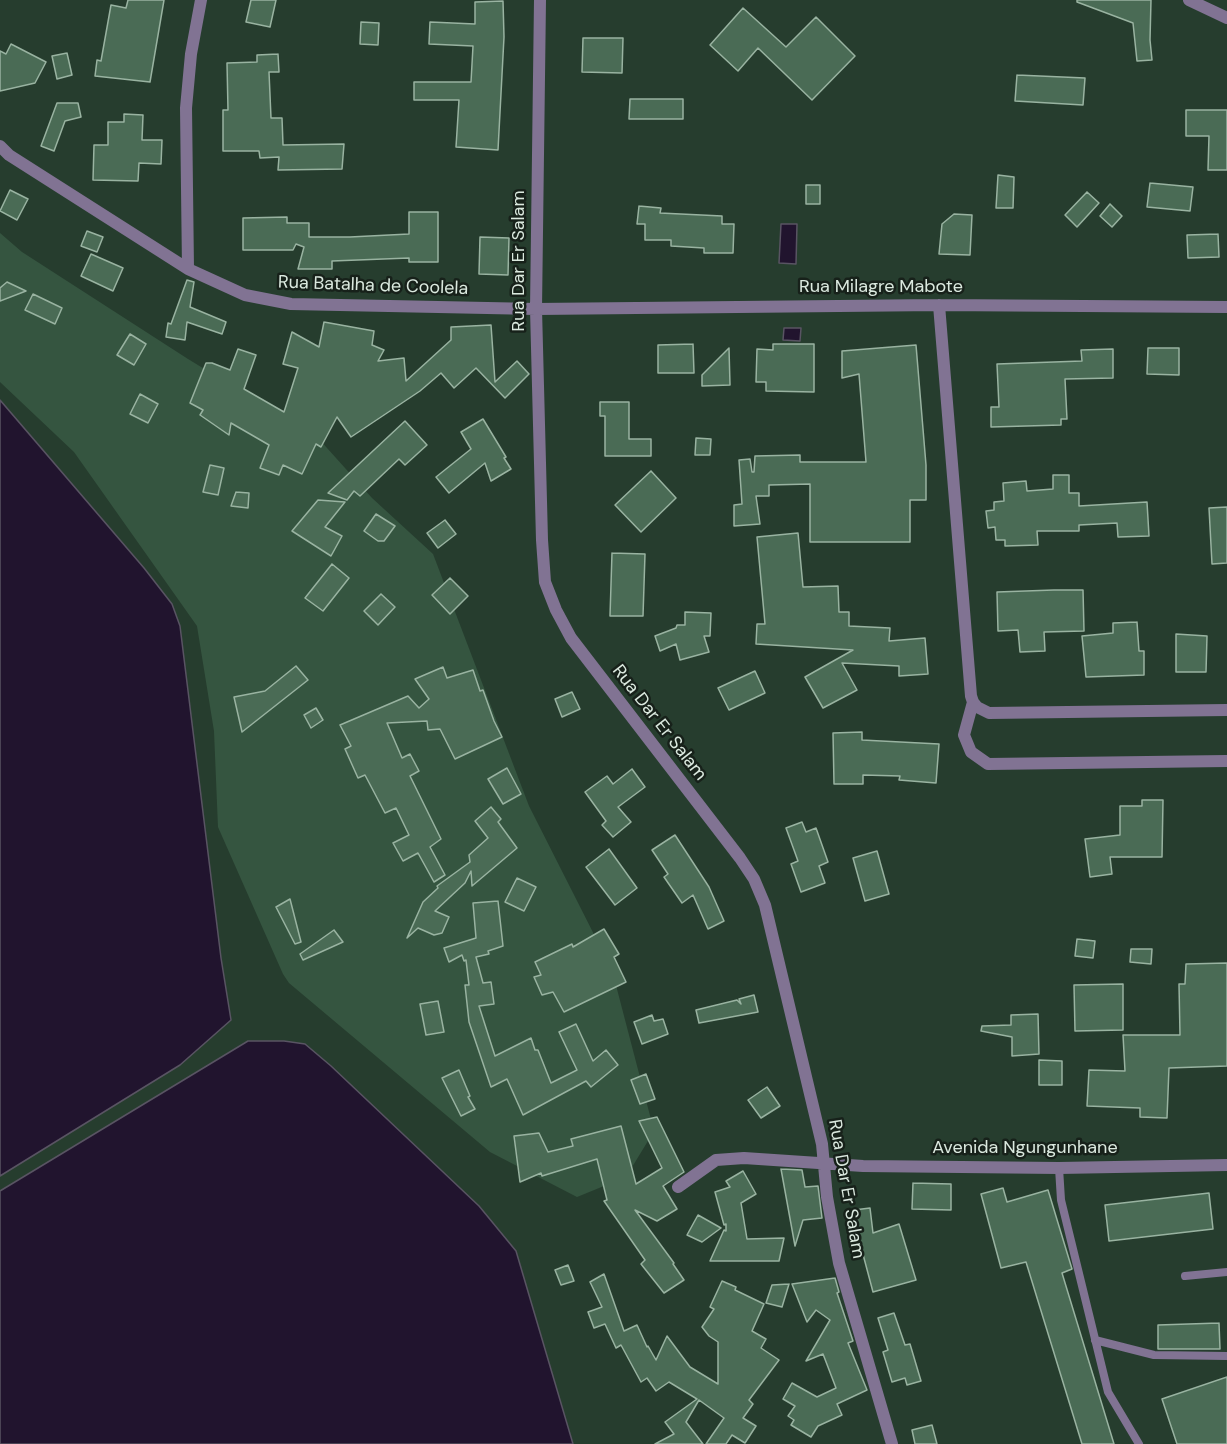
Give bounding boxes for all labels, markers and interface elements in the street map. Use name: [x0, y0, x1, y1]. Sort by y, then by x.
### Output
street label: Rua Dar Er Salam: [508, 191, 530, 331]
street label: Rua Batalha de Coolela: [277, 272, 469, 300]
street label: Rua Milagre Mabote: [799, 276, 963, 298]
street label: Rua Dar Er Salam: [607, 661, 711, 785]
street label: Rua Dar Er Salam: [823, 1118, 869, 1260]
street label: Avenida Ngungunhane: [932, 1137, 1118, 1159]

